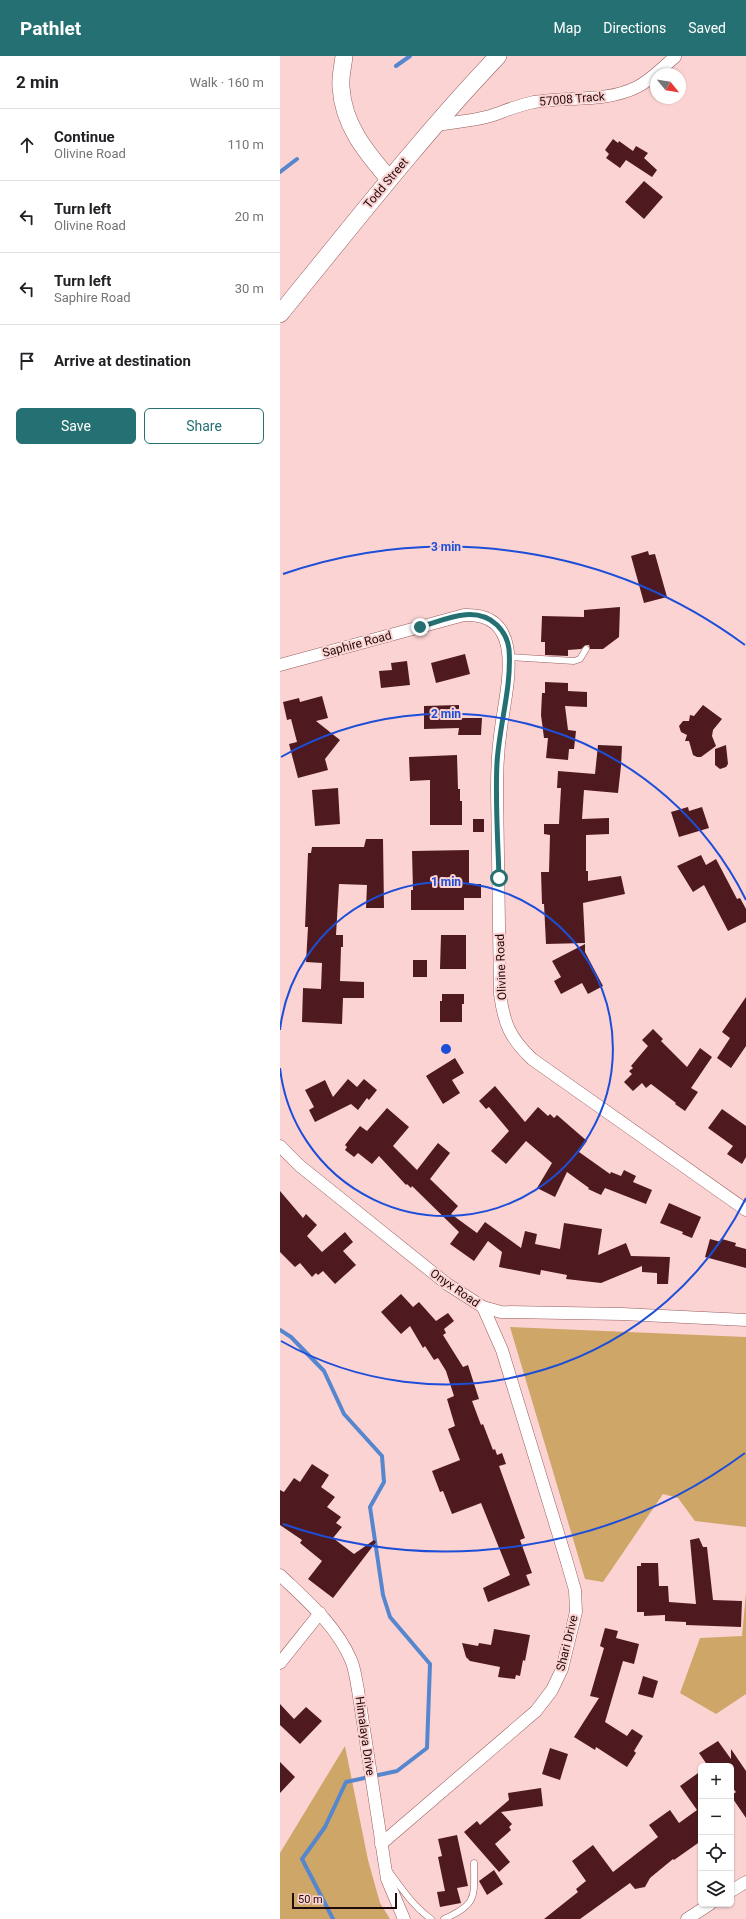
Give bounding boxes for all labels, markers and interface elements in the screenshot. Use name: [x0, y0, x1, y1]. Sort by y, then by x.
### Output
text: Pathlet: [20, 17, 81, 40]
text: Map: [554, 20, 581, 36]
text: Directions: [603, 20, 666, 36]
text: Saved: [688, 20, 726, 36]
north arrow: [650, 68, 686, 104]
text: 2 min: [16, 72, 59, 92]
text: Walk · 160 m: [189, 75, 264, 90]
street label: 57008 Track: [539, 89, 606, 109]
text: Continue: [54, 128, 115, 146]
icon: ahead: [16, 134, 38, 156]
text: 110 m: [227, 137, 264, 152]
text: Olivine Road: [54, 146, 126, 161]
street label: Todd Street: [361, 155, 411, 211]
text: Turn left: [54, 200, 111, 218]
icon: left: [16, 206, 38, 228]
text: 20 m: [235, 209, 264, 224]
text: Olivine Road: [54, 218, 126, 233]
text: Turn left: [54, 272, 111, 290]
icon: left: [16, 278, 38, 300]
text: 30 m: [235, 281, 264, 296]
text: Saphire Road: [54, 290, 131, 305]
icon: arrive: [16, 350, 38, 372]
text: Arrive at destination: [54, 352, 191, 370]
button: Save: [16, 408, 136, 444]
button: Share: [144, 408, 264, 444]
text: 3 min: [431, 540, 461, 554]
route end: [411, 618, 429, 636]
street label: Saphire Road: [321, 628, 393, 660]
text: 2 min: [431, 707, 461, 721]
route start: [490, 869, 508, 887]
text: 1 min: [431, 875, 461, 889]
street label: Olivine Road: [493, 934, 509, 1000]
centre of rings: [439, 1042, 453, 1056]
street label: Onyx Road: [428, 1266, 482, 1310]
street label: Shari Drive: [553, 1614, 581, 1672]
street label: Himalaya Drive: [353, 1695, 377, 1777]
map controls: [698, 1763, 734, 1907]
button: +: [698, 1763, 734, 1799]
button: −: [698, 1799, 734, 1835]
button: locate: [698, 1835, 734, 1871]
button: layers: [698, 1871, 734, 1907]
scale bar: [292, 1891, 397, 1910]
text: 50 m: [298, 1893, 323, 1906]

